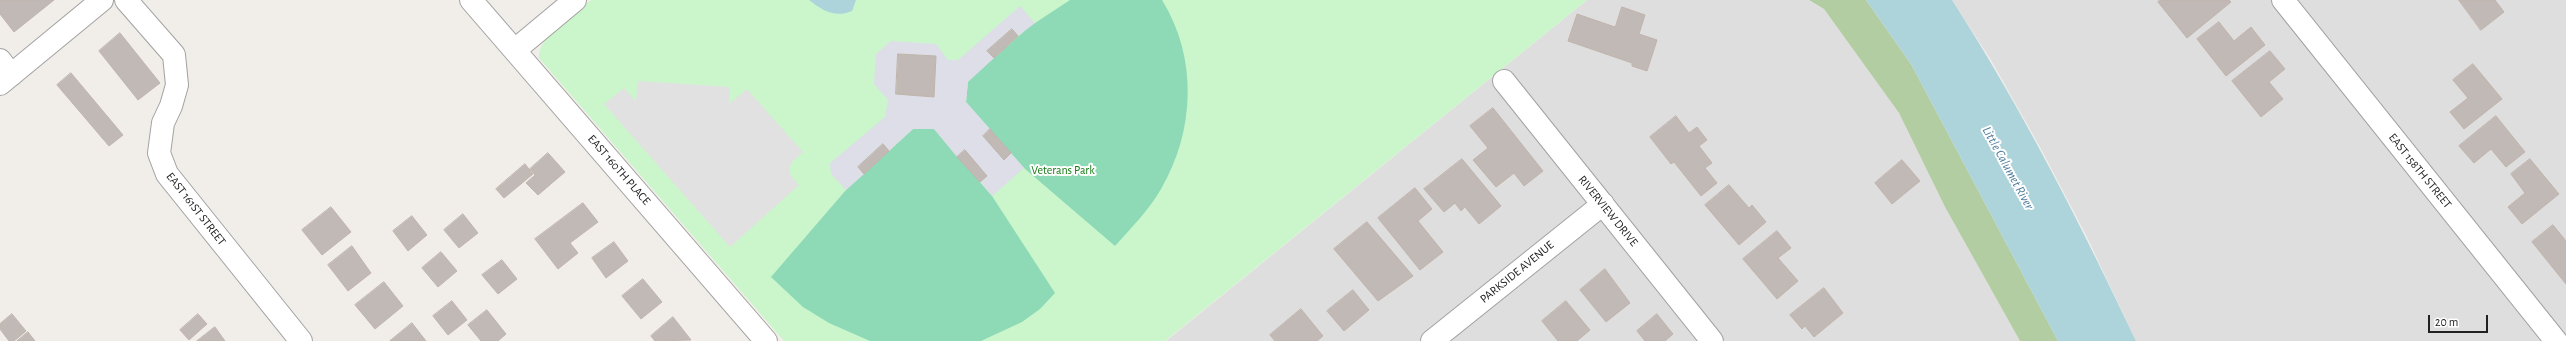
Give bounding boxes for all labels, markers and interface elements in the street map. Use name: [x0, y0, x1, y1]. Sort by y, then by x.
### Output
water label: Little Calumet River: [1979, 124, 2037, 212]
street label: EAST 158TH STREET: [2385, 131, 2455, 211]
street label: EAST 160TH PLACE: [585, 132, 653, 208]
park label: Veterans Park: [1031, 163, 1095, 177]
street label: EAST 161ST STREET: [163, 170, 229, 248]
street label: RIVERVIEW DRIVE: [1575, 173, 1641, 249]
street label: PARKSIDE AVENUE: [1477, 238, 1557, 306]
scale bar: [2430, 307, 2490, 333]
text: 20 m: [2435, 316, 2458, 328]

